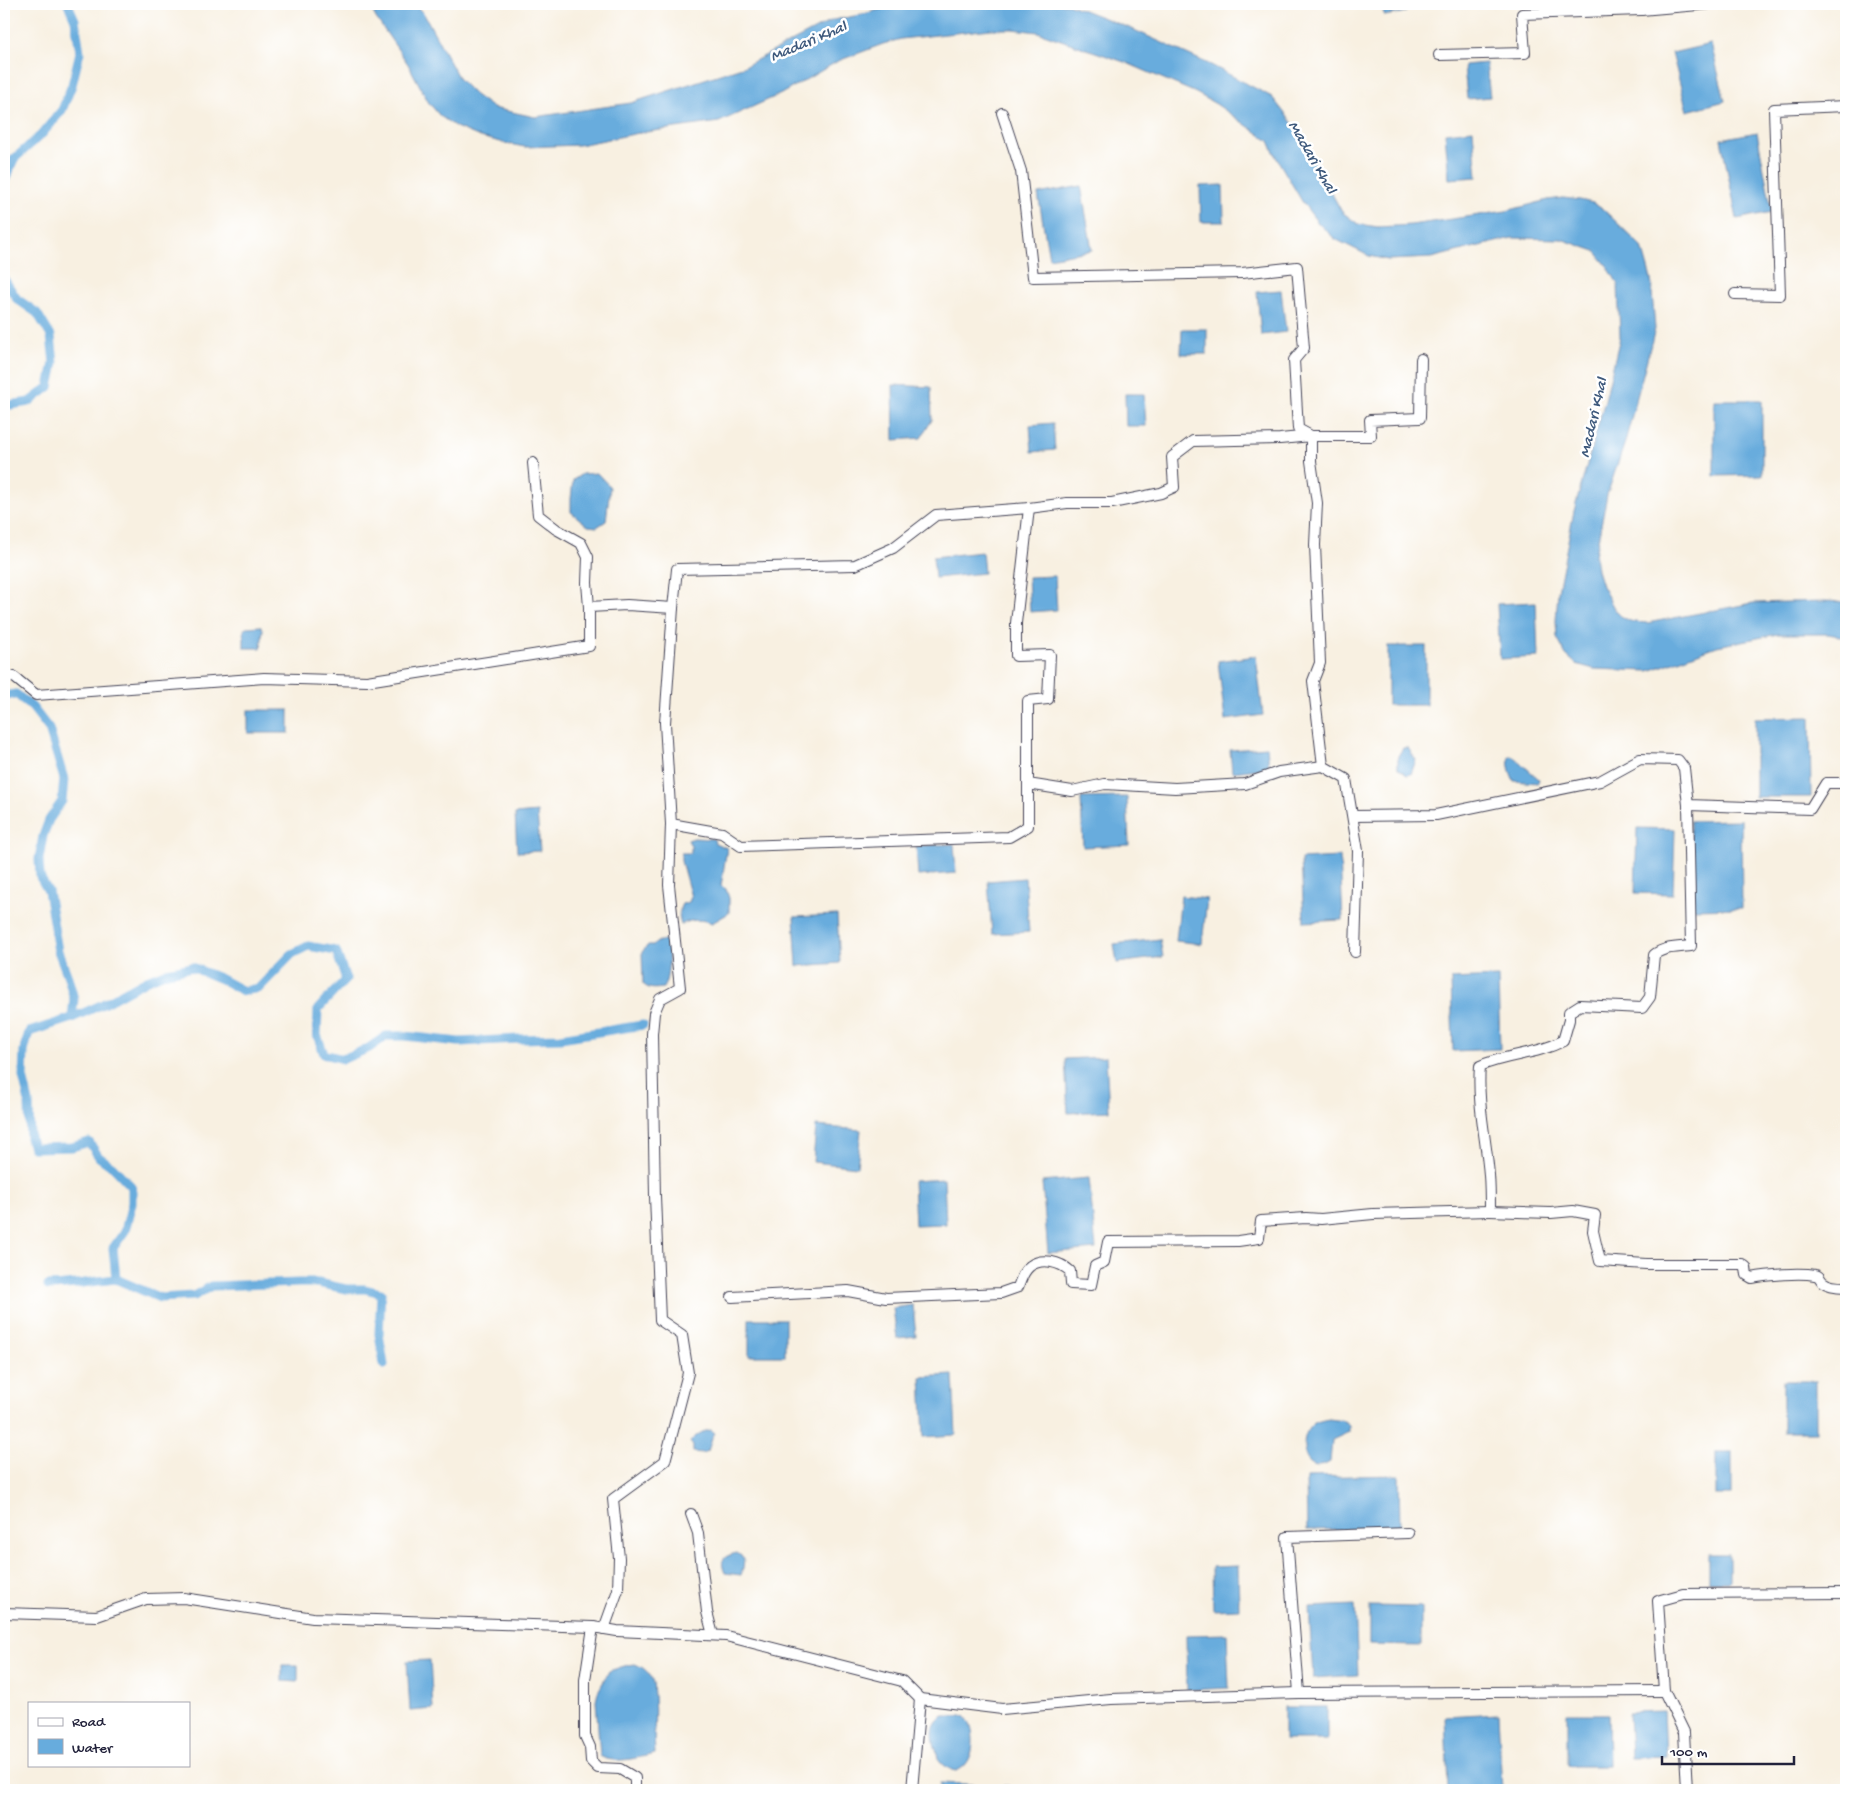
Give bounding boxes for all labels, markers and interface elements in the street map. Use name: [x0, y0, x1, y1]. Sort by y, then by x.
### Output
water label: Madari Khal: [768, 18, 851, 68]
water label: Madari Khal: [1283, 118, 1340, 199]
water label: Madari Khal: [1577, 375, 1614, 460]
legend: [28, 1702, 190, 1766]
text: Road: [72, 1714, 106, 1732]
scale bar: [1662, 1734, 1795, 1766]
text: Water: [72, 1740, 114, 1758]
text: 100 m: [1669, 1744, 1708, 1762]

